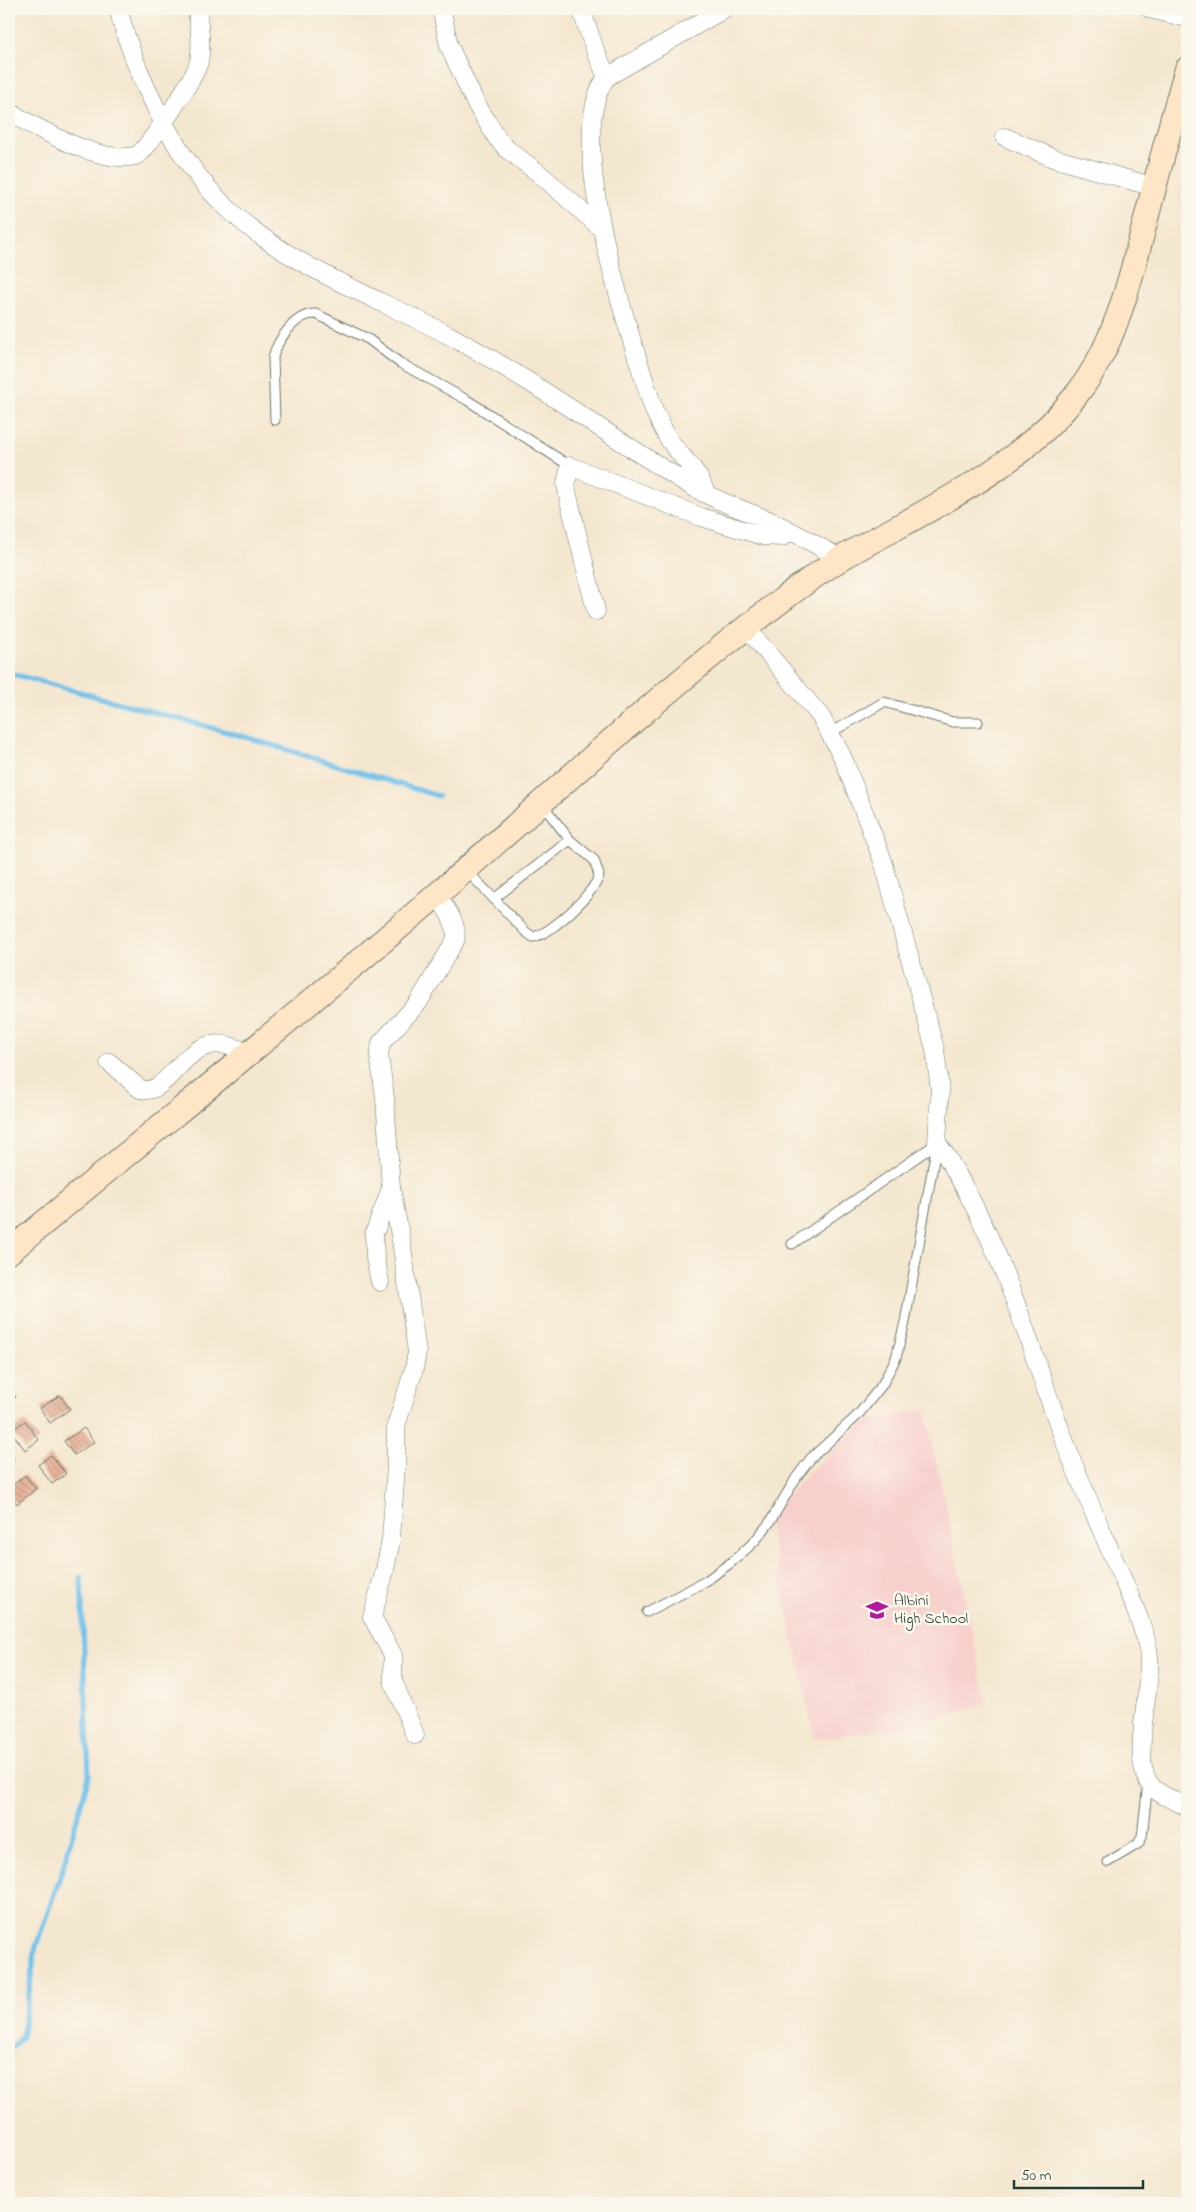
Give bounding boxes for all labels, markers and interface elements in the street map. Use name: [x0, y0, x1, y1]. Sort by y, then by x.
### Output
place label: Albini High School: [894, 1589, 968, 1631]
school or university icon: Albini High School: [864, 1597, 890, 1623]
scale bar: [1014, 2157, 1142, 2189]
text: 50 m: [1021, 2165, 1052, 2187]

